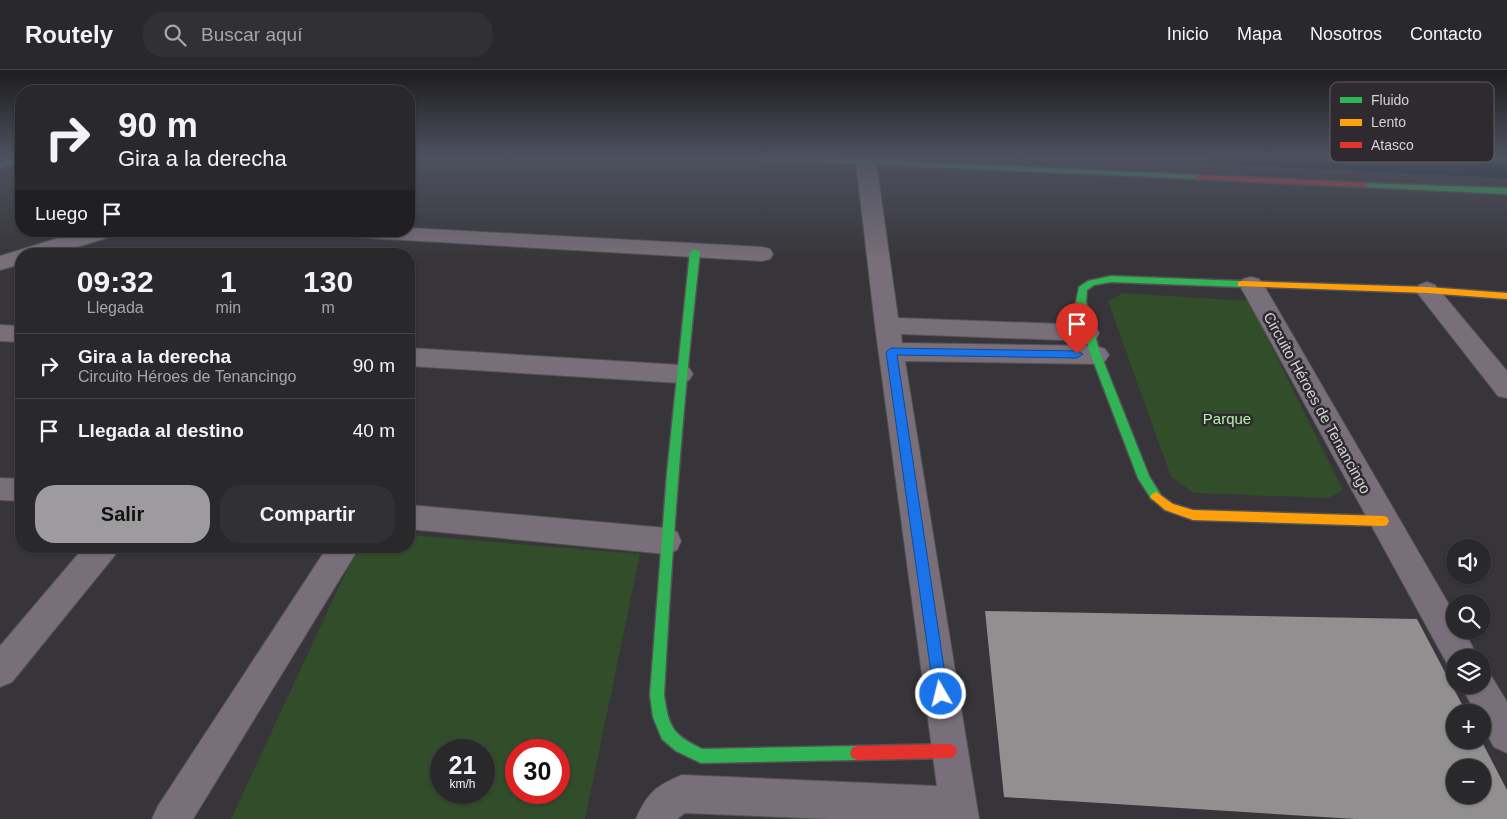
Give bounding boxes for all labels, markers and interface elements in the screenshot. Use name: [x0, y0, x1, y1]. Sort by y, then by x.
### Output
search box: [143, 12, 493, 57]
text: Routely: [25, 21, 113, 48]
icon: search: [161, 21, 189, 49]
text: Buscar aquí: [201, 24, 302, 45]
text: Inicio: [1167, 24, 1209, 44]
text: Mapa: [1237, 24, 1282, 44]
text: Nosotros: [1310, 24, 1382, 44]
text: Contacto: [1410, 24, 1482, 44]
legend: [1330, 82, 1494, 162]
text: Fluido: [1371, 92, 1409, 108]
icon: right: [35, 105, 100, 170]
text: 90 m: [118, 105, 198, 144]
text: Lento: [1371, 114, 1406, 130]
text: Atasco: [1371, 137, 1414, 153]
text: Gira a la derecha: [118, 146, 287, 171]
icon: arrive: [98, 200, 126, 228]
text: Luego: [35, 203, 88, 224]
text: 09:32: [77, 265, 154, 298]
text: 1: [220, 265, 237, 298]
text: 130: [303, 265, 353, 298]
text: Llegada: [87, 299, 144, 316]
text: min: [215, 299, 241, 316]
text: m: [321, 299, 335, 316]
pin: [1056, 303, 1098, 354]
street label: Circuito Héroes de Tenancingo: [1260, 309, 1375, 496]
icon: arrive: [1063, 310, 1091, 338]
text: Gira a la derecha: [78, 346, 231, 367]
icon: right: [35, 352, 63, 380]
text: 90 m: [353, 355, 395, 376]
text: Circuito Héroes de Tenancingo: [78, 368, 297, 385]
park label: Parque: [1203, 410, 1251, 427]
icon: arrive: [35, 417, 63, 445]
text: Llegada al destino: [78, 420, 244, 441]
text: 40 m: [353, 420, 395, 441]
button: Salir: [35, 485, 210, 543]
button: Compartir: [220, 485, 395, 543]
map controls: [1446, 539, 1491, 804]
button: sound: [1446, 539, 1491, 584]
button: search: [1446, 594, 1491, 639]
button: layers: [1446, 649, 1491, 694]
position arrow: [914, 667, 966, 719]
button: +: [1446, 704, 1491, 749]
speed limit sign: 30: [505, 739, 570, 804]
text: 21: [449, 751, 476, 779]
button: −: [1446, 759, 1491, 804]
text: km/h: [449, 777, 476, 791]

